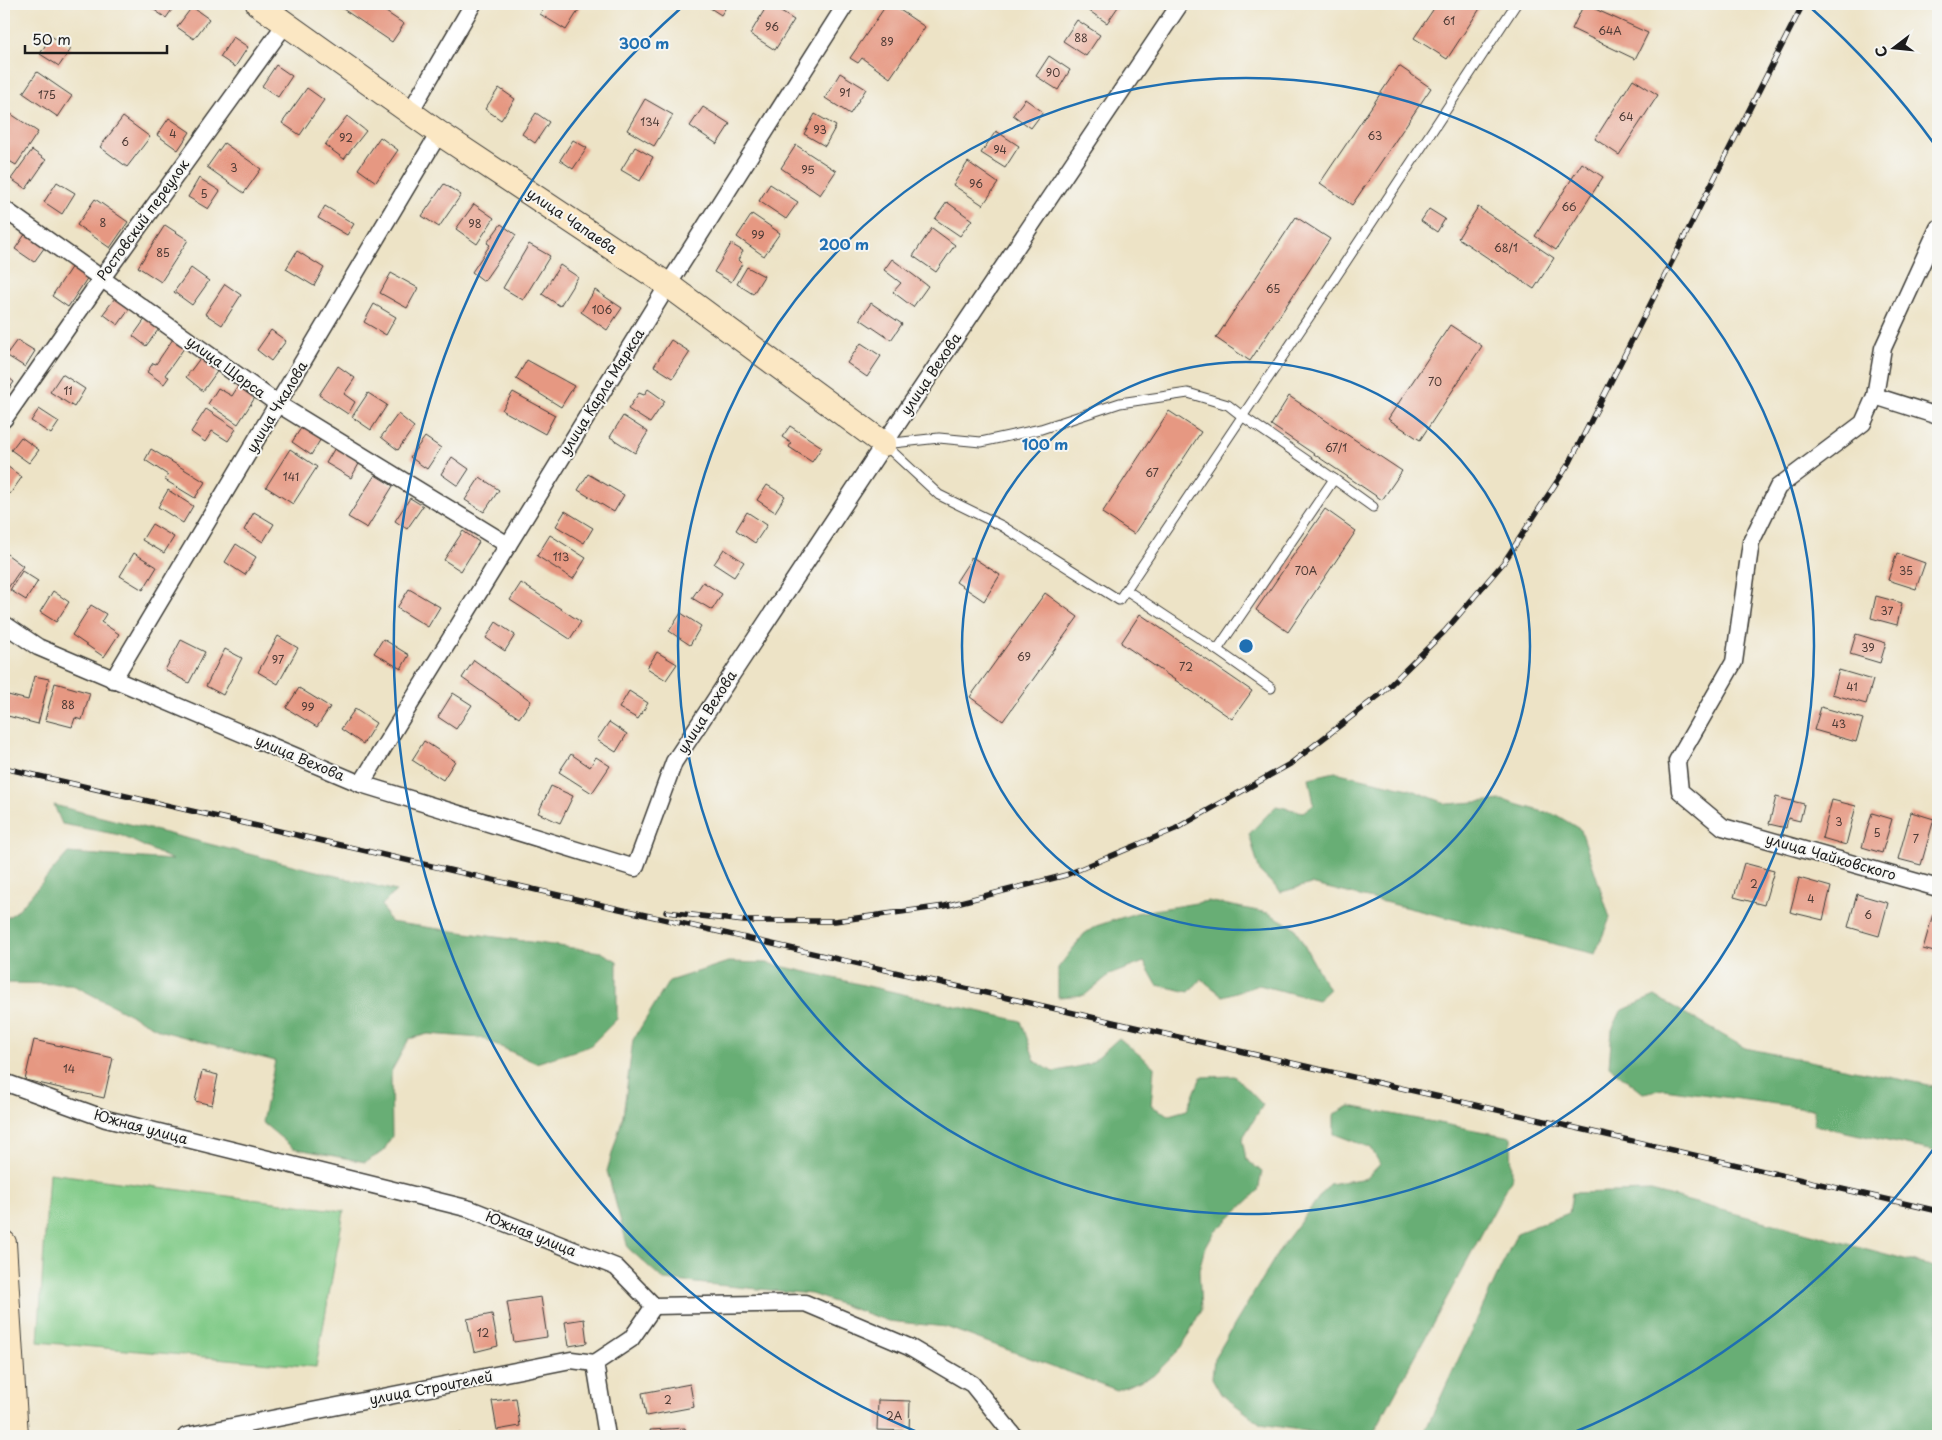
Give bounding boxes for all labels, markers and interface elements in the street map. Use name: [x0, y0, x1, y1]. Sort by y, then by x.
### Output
house number: 61: [1443, 12, 1455, 29]
house number: 96: [765, 18, 779, 35]
scale bar: [25, 22, 168, 54]
house number: 64А: [1598, 22, 1622, 39]
north arrow: [1870, 22, 1920, 72]
text: 50 m: [32, 27, 71, 50]
house number: 88: [1074, 29, 1088, 46]
text: 300 m: [619, 31, 669, 54]
house number: 89: [880, 33, 894, 50]
text: С: [1869, 44, 1893, 60]
house number: 90: [1046, 64, 1060, 81]
house number: 91: [839, 84, 851, 101]
house number: 175: [38, 86, 56, 103]
house number: 64: [1619, 108, 1633, 125]
house number: 134: [640, 113, 660, 130]
house number: 93: [813, 121, 827, 138]
house number: 4: [169, 125, 177, 142]
house number: 63: [1368, 127, 1382, 144]
house number: 92: [339, 129, 353, 146]
house number: 6: [121, 133, 129, 150]
house number: 94: [993, 141, 1007, 158]
street label: Ростовский переулок: [91, 154, 194, 285]
house number: 3: [230, 159, 238, 176]
house number: 95: [801, 161, 815, 178]
house number: 96: [969, 175, 983, 192]
street label: улица Чапаева: [523, 182, 622, 259]
house number: 5: [200, 185, 208, 202]
house number: 66: [1561, 198, 1577, 215]
house number: 8: [100, 214, 107, 231]
house number: 98: [468, 215, 482, 232]
house number: 99: [751, 226, 765, 243]
text: 200 m: [819, 232, 869, 255]
house number: 68/1: [1494, 239, 1518, 256]
house number: 85: [156, 244, 170, 261]
house number: 65: [1266, 280, 1280, 297]
house number: 106: [592, 301, 613, 318]
street label: улица Карла Маркса: [554, 324, 649, 459]
street label: улица Вехова: [895, 328, 966, 419]
street label: улица Щорса: [182, 331, 271, 403]
street label: улица Чкалова: [241, 357, 312, 457]
house number: 70: [1428, 373, 1442, 390]
house number: 11: [63, 382, 73, 399]
text: 100 m: [1022, 432, 1068, 455]
house number: 67/1: [1325, 439, 1347, 456]
house number: 67: [1145, 464, 1159, 481]
house number: 141: [283, 468, 299, 485]
house number: 113: [553, 548, 569, 565]
house number: 70А: [1295, 562, 1318, 579]
house number: 35: [1899, 562, 1913, 579]
house number: 37: [1881, 602, 1894, 619]
centre of rings: [1237, 637, 1255, 655]
house number: 39: [1861, 639, 1875, 656]
house number: 69: [1017, 648, 1031, 665]
house number: 97: [272, 651, 284, 668]
house number: 72: [1179, 658, 1193, 675]
street label: улица Вехова: [672, 666, 741, 757]
house number: 41: [1846, 678, 1858, 695]
house number: 88: [61, 696, 75, 713]
house number: 99: [301, 698, 315, 715]
house number: 43: [1832, 715, 1846, 732]
street label: улица Вехова: [252, 729, 348, 786]
house number: 3: [1835, 813, 1843, 830]
house number: 5: [1873, 824, 1881, 841]
street label: улица Чайковского: [1763, 828, 1899, 885]
house number: 7: [1913, 830, 1919, 847]
house number: 2: [1750, 875, 1758, 892]
house number: 4: [1807, 890, 1815, 907]
house number: 6: [1864, 906, 1872, 923]
house number: 14: [63, 1060, 75, 1077]
street label: Южная улица: [92, 1104, 191, 1149]
street label: Южная улица: [483, 1206, 580, 1261]
house number: 12: [477, 1324, 490, 1341]
street label: улица Строителей: [367, 1365, 494, 1410]
house number: 2: [664, 1391, 672, 1408]
house number: 2A: [886, 1407, 903, 1424]

